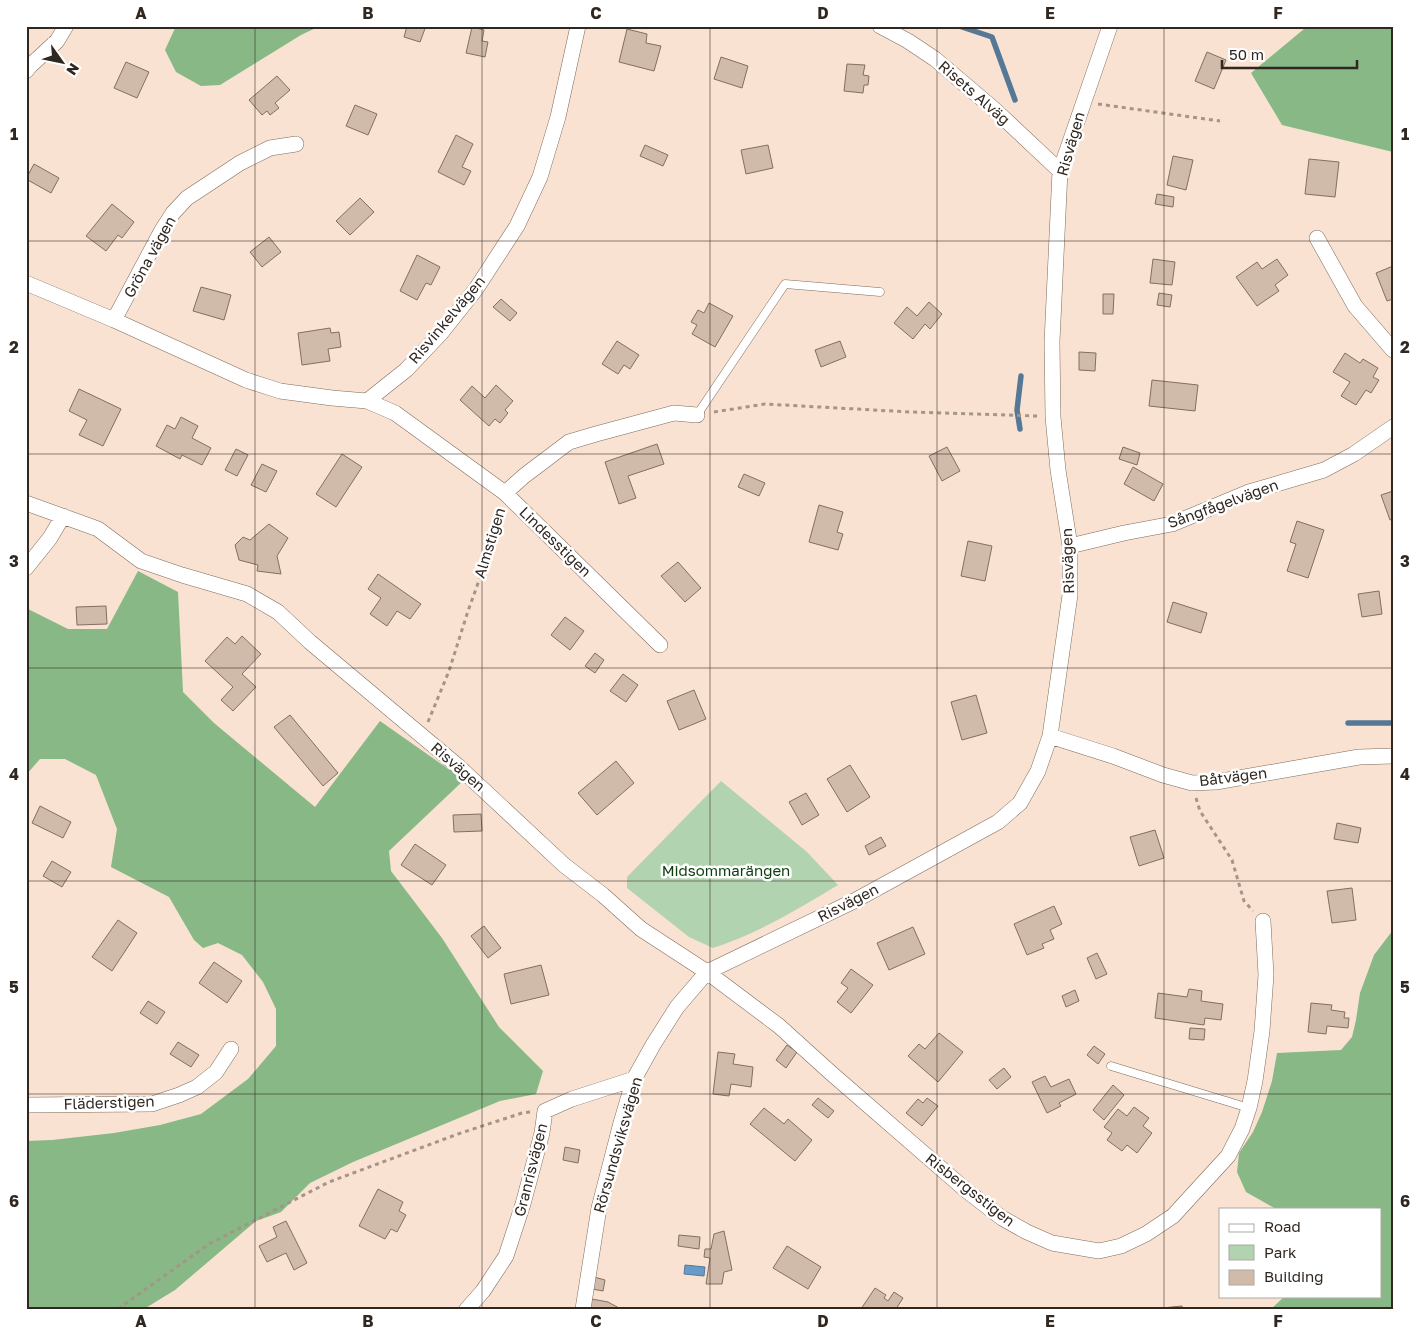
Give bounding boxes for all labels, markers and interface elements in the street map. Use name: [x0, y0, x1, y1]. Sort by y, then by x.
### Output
text: A: [135, 3, 147, 23]
text: B: [362, 3, 374, 23]
text: C: [590, 3, 602, 23]
text: D: [817, 3, 829, 23]
text: E: [1045, 3, 1055, 23]
text: F: [1273, 3, 1283, 23]
north arrow: [38, 38, 88, 88]
scale bar: [1222, 38, 1356, 70]
text: 50 m: [1229, 45, 1264, 63]
street label: Risets Alväg: [935, 56, 1014, 128]
text: N: [63, 60, 83, 78]
street label: Risvägen: [1052, 110, 1088, 178]
text: 1: [10, 124, 18, 144]
text: 1: [1401, 124, 1409, 144]
street label: Gröna vägen: [119, 213, 179, 300]
street label: Risvinkelvägen: [404, 272, 488, 367]
text: 2: [9, 337, 19, 357]
text: 2: [1400, 337, 1410, 357]
street label: Sångfågelvägen: [1165, 475, 1280, 531]
street label: Lindesstigen: [516, 503, 595, 580]
street label: Almstigen: [470, 505, 508, 580]
street label: Risvägen: [1057, 528, 1077, 594]
text: 3: [9, 551, 19, 571]
text: 3: [1400, 551, 1410, 571]
street label: Risvägen: [428, 738, 489, 795]
street label: Båtvägen: [1198, 763, 1268, 789]
text: 4: [9, 764, 19, 784]
text: 4: [1400, 764, 1410, 784]
park label: Midsommarängen: [662, 861, 790, 879]
street label: Risvägen: [814, 879, 881, 925]
text: 5: [9, 977, 19, 997]
text: 5: [1400, 977, 1410, 997]
street label: Rörsundsviksvägen: [589, 1075, 645, 1215]
street label: Fläderstigen: [63, 1091, 155, 1113]
street label: Granrisvägen: [510, 1121, 550, 1218]
street label: Risbergsstigen: [922, 1149, 1019, 1230]
text: 6: [9, 1191, 19, 1211]
text: 6: [1400, 1191, 1410, 1211]
legend: [1219, 1208, 1382, 1298]
text: Road: [1264, 1217, 1301, 1235]
text: Park: [1264, 1243, 1297, 1261]
text: Building: [1264, 1267, 1324, 1285]
text: A: [135, 1311, 147, 1331]
text: B: [362, 1311, 374, 1331]
text: C: [590, 1311, 602, 1331]
text: D: [817, 1311, 829, 1331]
text: E: [1045, 1311, 1055, 1331]
text: F: [1273, 1311, 1283, 1331]

